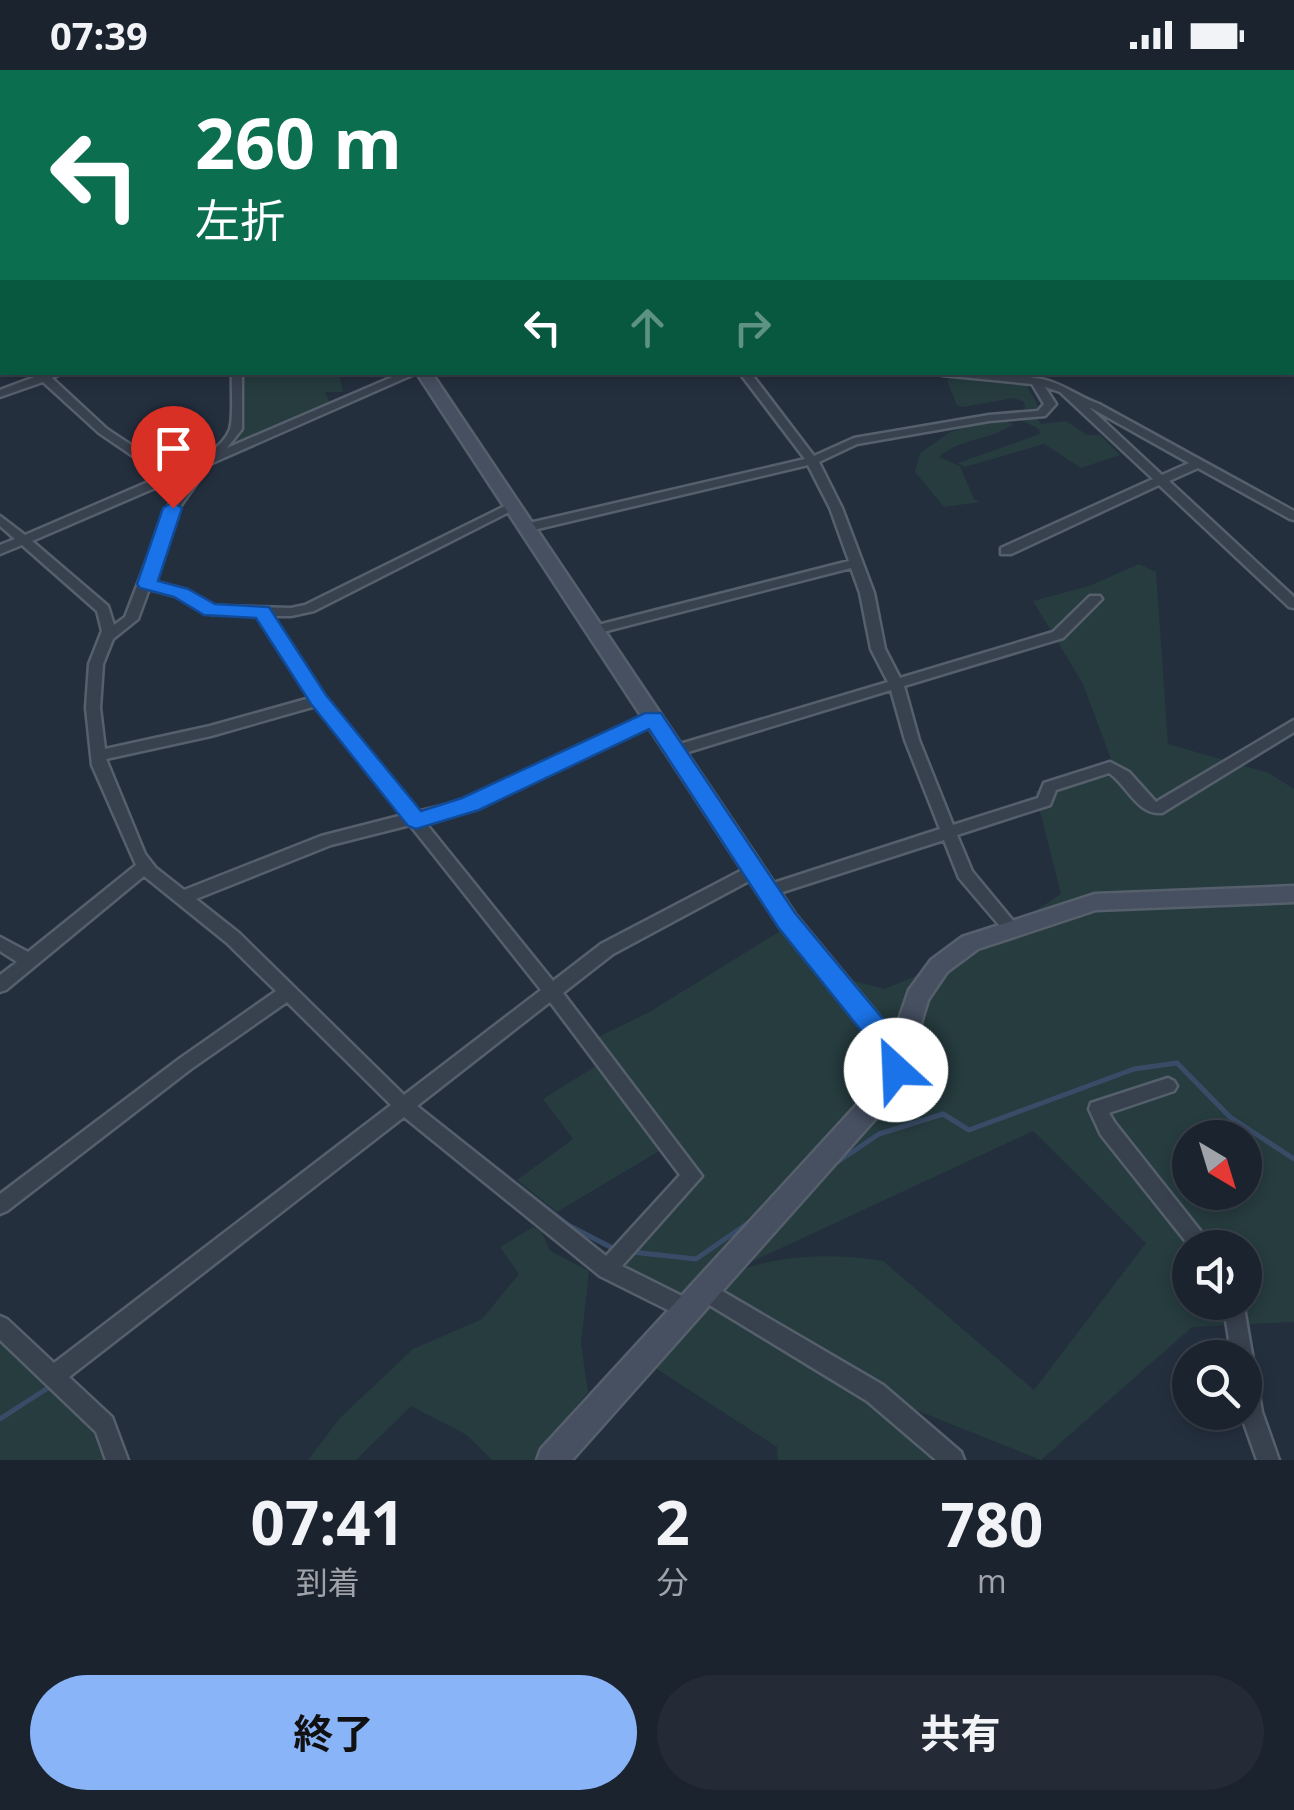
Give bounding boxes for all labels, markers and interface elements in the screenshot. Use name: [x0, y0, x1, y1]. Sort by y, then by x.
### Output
text: 07:39: [50, 9, 148, 61]
text: 260 m: [195, 94, 402, 190]
icon: left: [30, 110, 160, 240]
text: 左折: [195, 189, 285, 250]
icon: left: [515, 300, 570, 355]
icon: ahead: [620, 300, 675, 355]
icon: right: [725, 300, 780, 355]
pin: [131, 406, 216, 509]
icon: arrive: [146, 421, 201, 476]
position arrow: [844, 1018, 948, 1122]
north arrow: [1172, 1120, 1262, 1210]
map controls: [1172, 1120, 1262, 1430]
button: sound: [1172, 1230, 1262, 1320]
button: search: [1172, 1340, 1262, 1430]
text: 07:41: [251, 1481, 405, 1563]
text: 2: [656, 1481, 690, 1563]
text: 780: [940, 1483, 1043, 1565]
text: m: [977, 1559, 1007, 1602]
text: 到着: [296, 1560, 360, 1603]
text: 分: [657, 1560, 689, 1603]
button: 終了: [30, 1675, 637, 1790]
button: 共有: [657, 1675, 1264, 1790]

